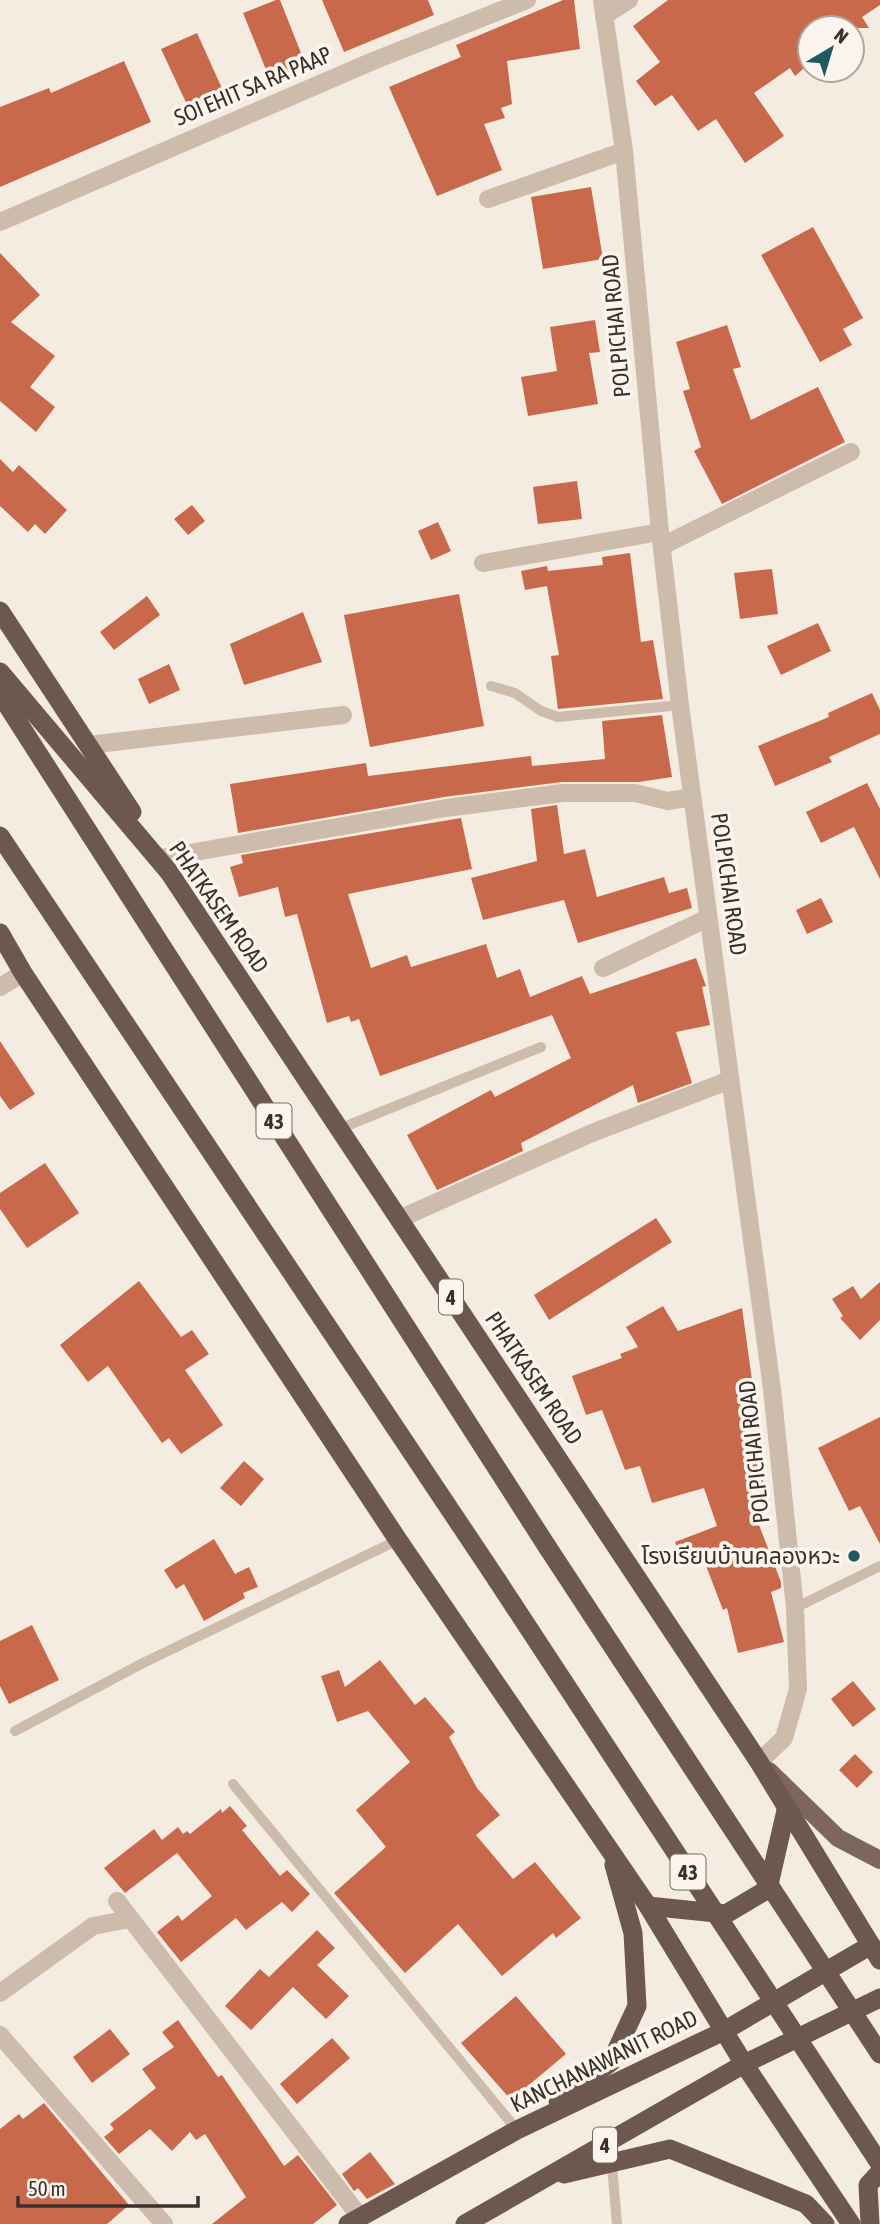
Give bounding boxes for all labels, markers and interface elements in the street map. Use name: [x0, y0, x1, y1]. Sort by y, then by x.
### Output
north arrow: [796, 14, 866, 84]
text: N: [830, 23, 853, 48]
street label: SOI EHIT SA RA PAAP: [170, 41, 336, 131]
street label: POLPICHAI ROAD: [597, 253, 635, 399]
street label: POLPICHAI ROAD: [706, 811, 752, 957]
street label: PHATKASEM ROAD: [164, 836, 274, 978]
road number: 43: [256, 1104, 292, 1138]
road number: 4: [439, 1280, 463, 1314]
street label: PHATKASEM ROAD: [480, 1307, 588, 1449]
street label: POLPICHAI ROAD: [734, 1379, 774, 1525]
place label: โรงเรียนบ้านคลองหวะ: [641, 1543, 840, 1569]
marker: โรงเรียนบ้านคลองหวะ: [846, 1548, 862, 1564]
road number: 43: [670, 1854, 706, 1890]
street label: KANCHANAWANIT ROAD: [506, 2004, 702, 2118]
road number: 4: [593, 2128, 617, 2162]
scale bar: [18, 2164, 198, 2208]
text: 50 m: [28, 2176, 66, 2200]

